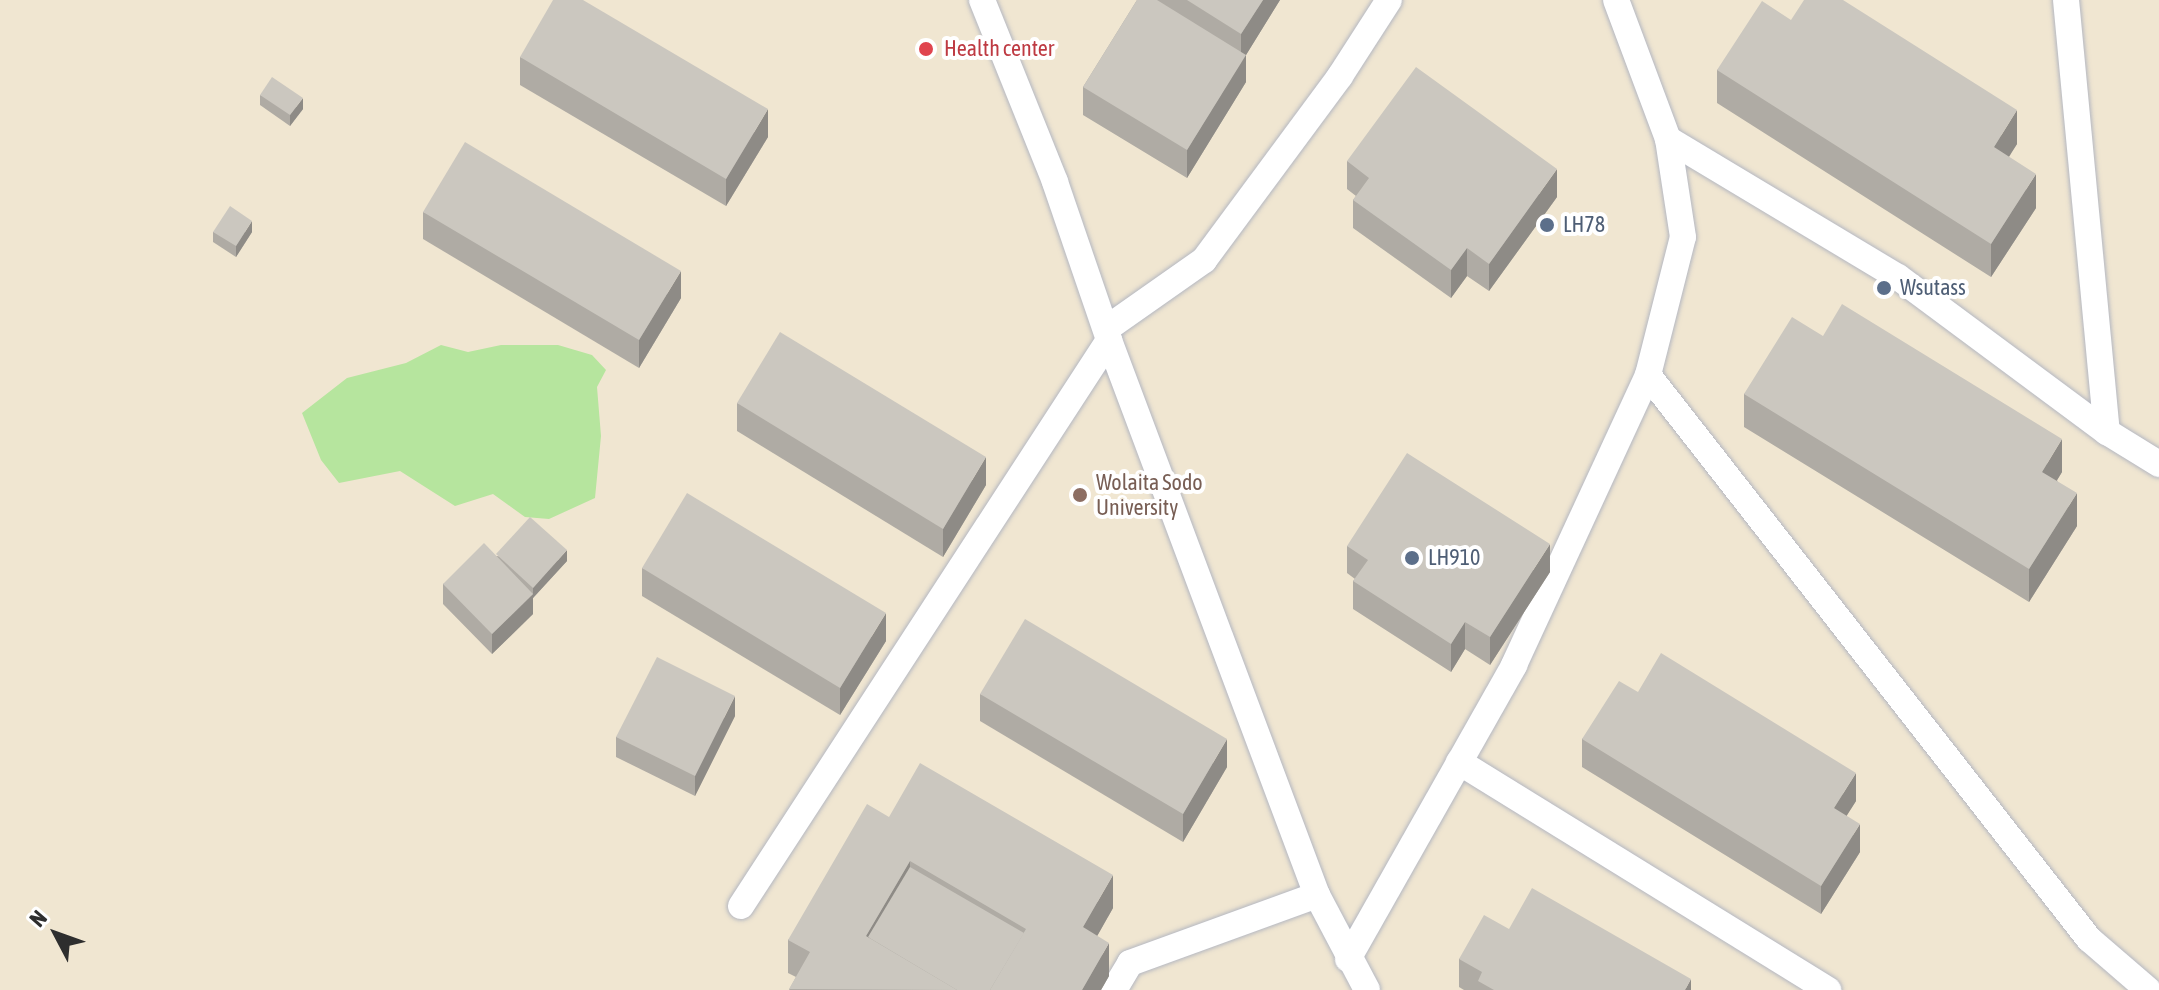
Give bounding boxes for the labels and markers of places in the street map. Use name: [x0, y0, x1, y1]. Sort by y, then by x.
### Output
place label: Health center: [944, 36, 1054, 62]
marker: Health center: [915, 38, 937, 60]
place label: LH78: [1563, 212, 1605, 238]
marker: LH78: [1538, 216, 1556, 234]
place label: Wsutass: [1900, 275, 1966, 301]
marker: Wsutass: [1875, 279, 1893, 297]
place label: Wolaita Sodo University: [1096, 469, 1203, 520]
marker: Wolaita Sodo University: [1071, 486, 1089, 504]
place label: LH910: [1428, 545, 1480, 571]
marker: LH910: [1403, 549, 1421, 567]

